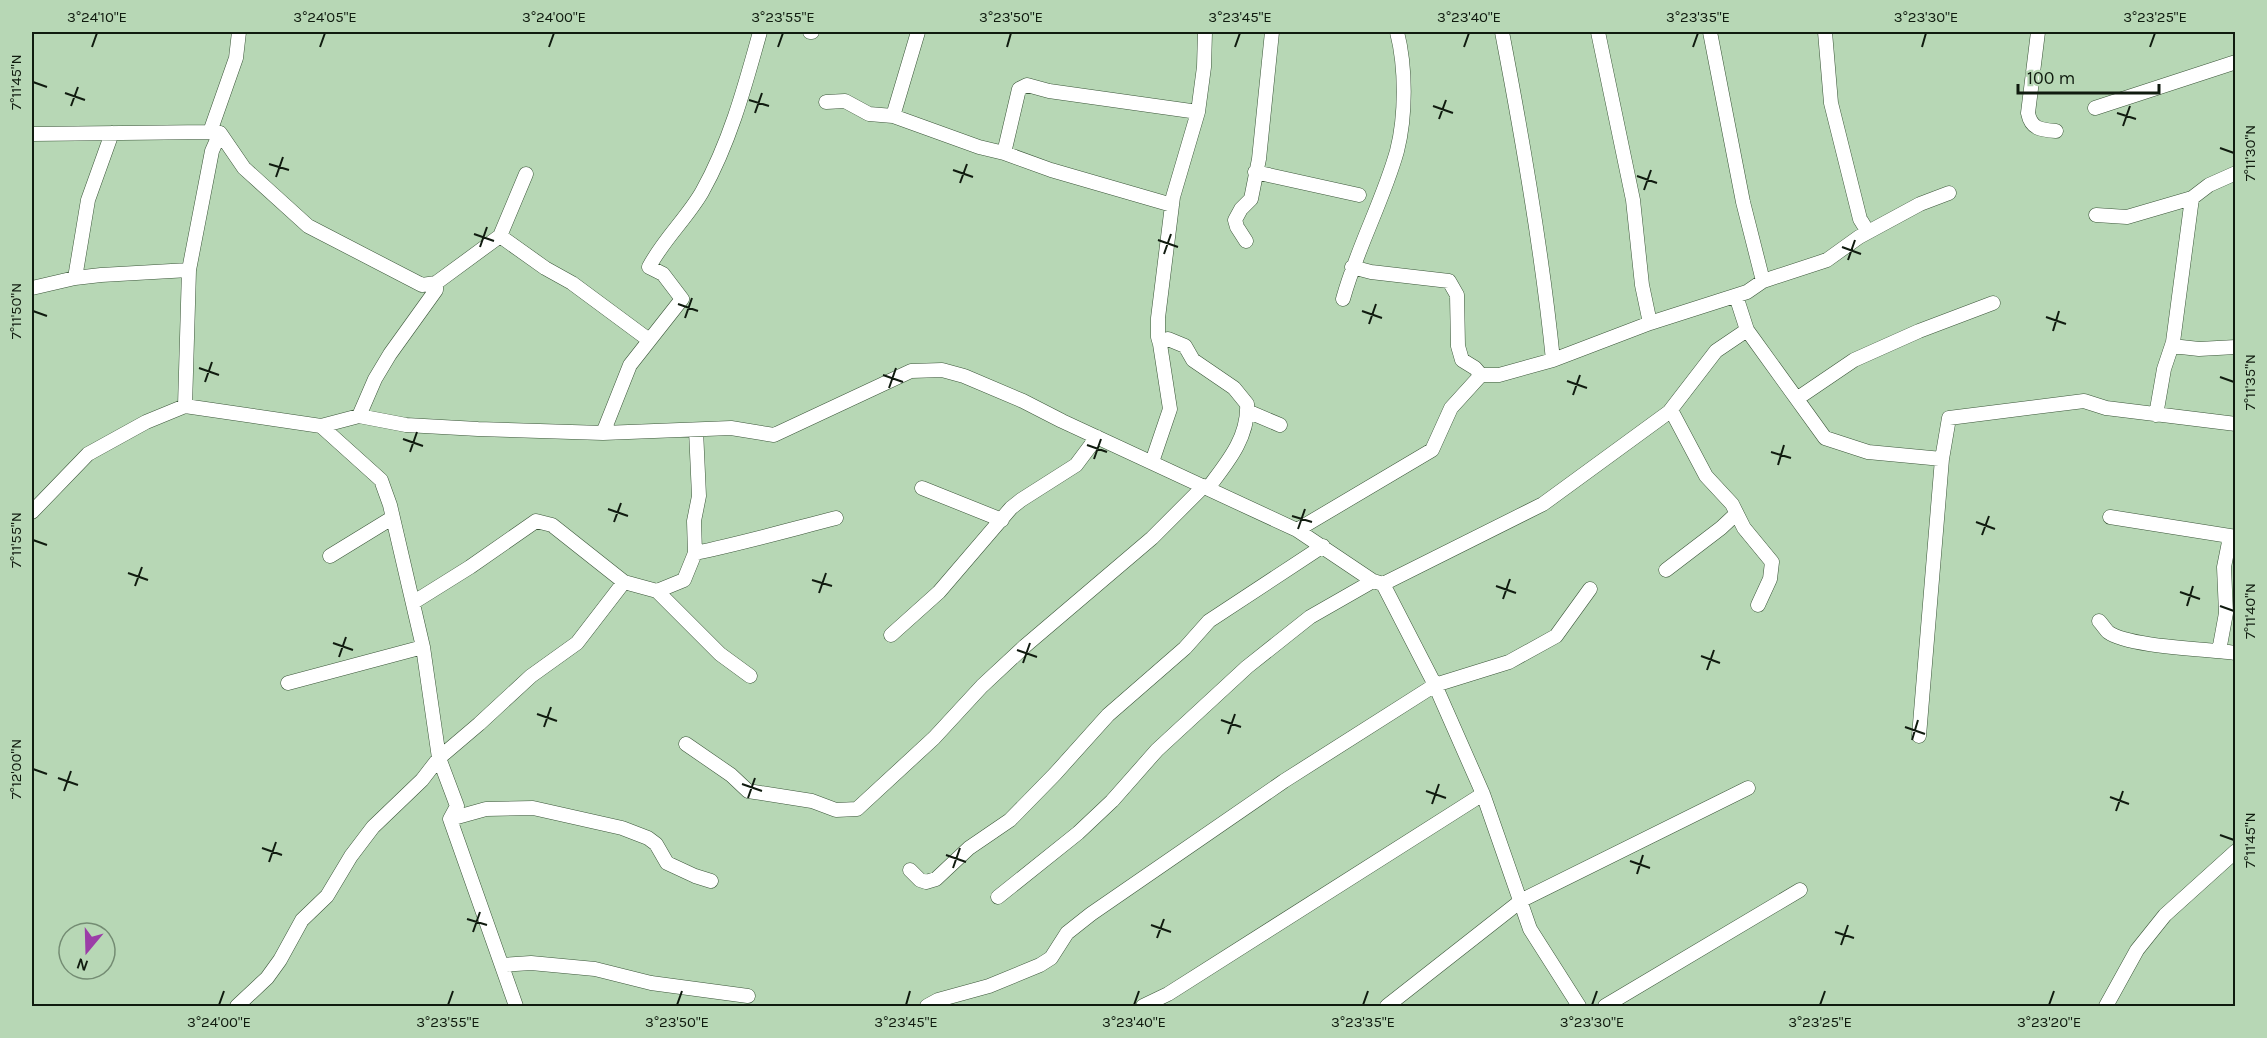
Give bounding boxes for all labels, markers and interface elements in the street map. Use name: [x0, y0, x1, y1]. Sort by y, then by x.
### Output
text: 3°24'10"E: [67, 8, 127, 26]
text: 3°24'05"E: [293, 8, 357, 26]
text: 3°24'00"E: [522, 8, 586, 26]
text: 3°23'55"E: [751, 8, 815, 26]
text: 3°23'50"E: [979, 8, 1043, 26]
text: 3°23'45"E: [1208, 8, 1272, 26]
text: 3°23'40"E: [1437, 8, 1501, 26]
text: 3°23'35"E: [1666, 8, 1730, 26]
text: 3°23'30"E: [1894, 8, 1958, 26]
text: 3°23'25"E: [2123, 8, 2187, 26]
text: 7°11'45"N: [7, 54, 25, 110]
scale bar: [2018, 57, 2159, 95]
text: 100 m: [2027, 67, 2075, 89]
text: 7°11'30"N: [2241, 125, 2259, 181]
text: 7°11'50"N: [7, 283, 25, 339]
text: 7°11'35"N: [2241, 354, 2259, 410]
text: 7°11'55"N: [7, 512, 25, 568]
text: 7°11'40"N: [2241, 583, 2259, 639]
text: 7°12'00"N: [7, 739, 25, 799]
text: 7°11'45"N: [2241, 812, 2259, 868]
north arrow: [57, 921, 117, 981]
text: N: [74, 954, 91, 976]
text: 3°24'00"E: [187, 1013, 251, 1031]
text: 3°23'55"E: [416, 1013, 480, 1031]
text: 3°23'50"E: [645, 1013, 709, 1031]
text: 3°23'45"E: [874, 1013, 938, 1031]
text: 3°23'40"E: [1102, 1013, 1166, 1031]
text: 3°23'35"E: [1331, 1013, 1395, 1031]
text: 3°23'30"E: [1560, 1013, 1624, 1031]
text: 3°23'25"E: [1788, 1013, 1852, 1031]
text: 3°23'20"E: [2017, 1013, 2081, 1031]

